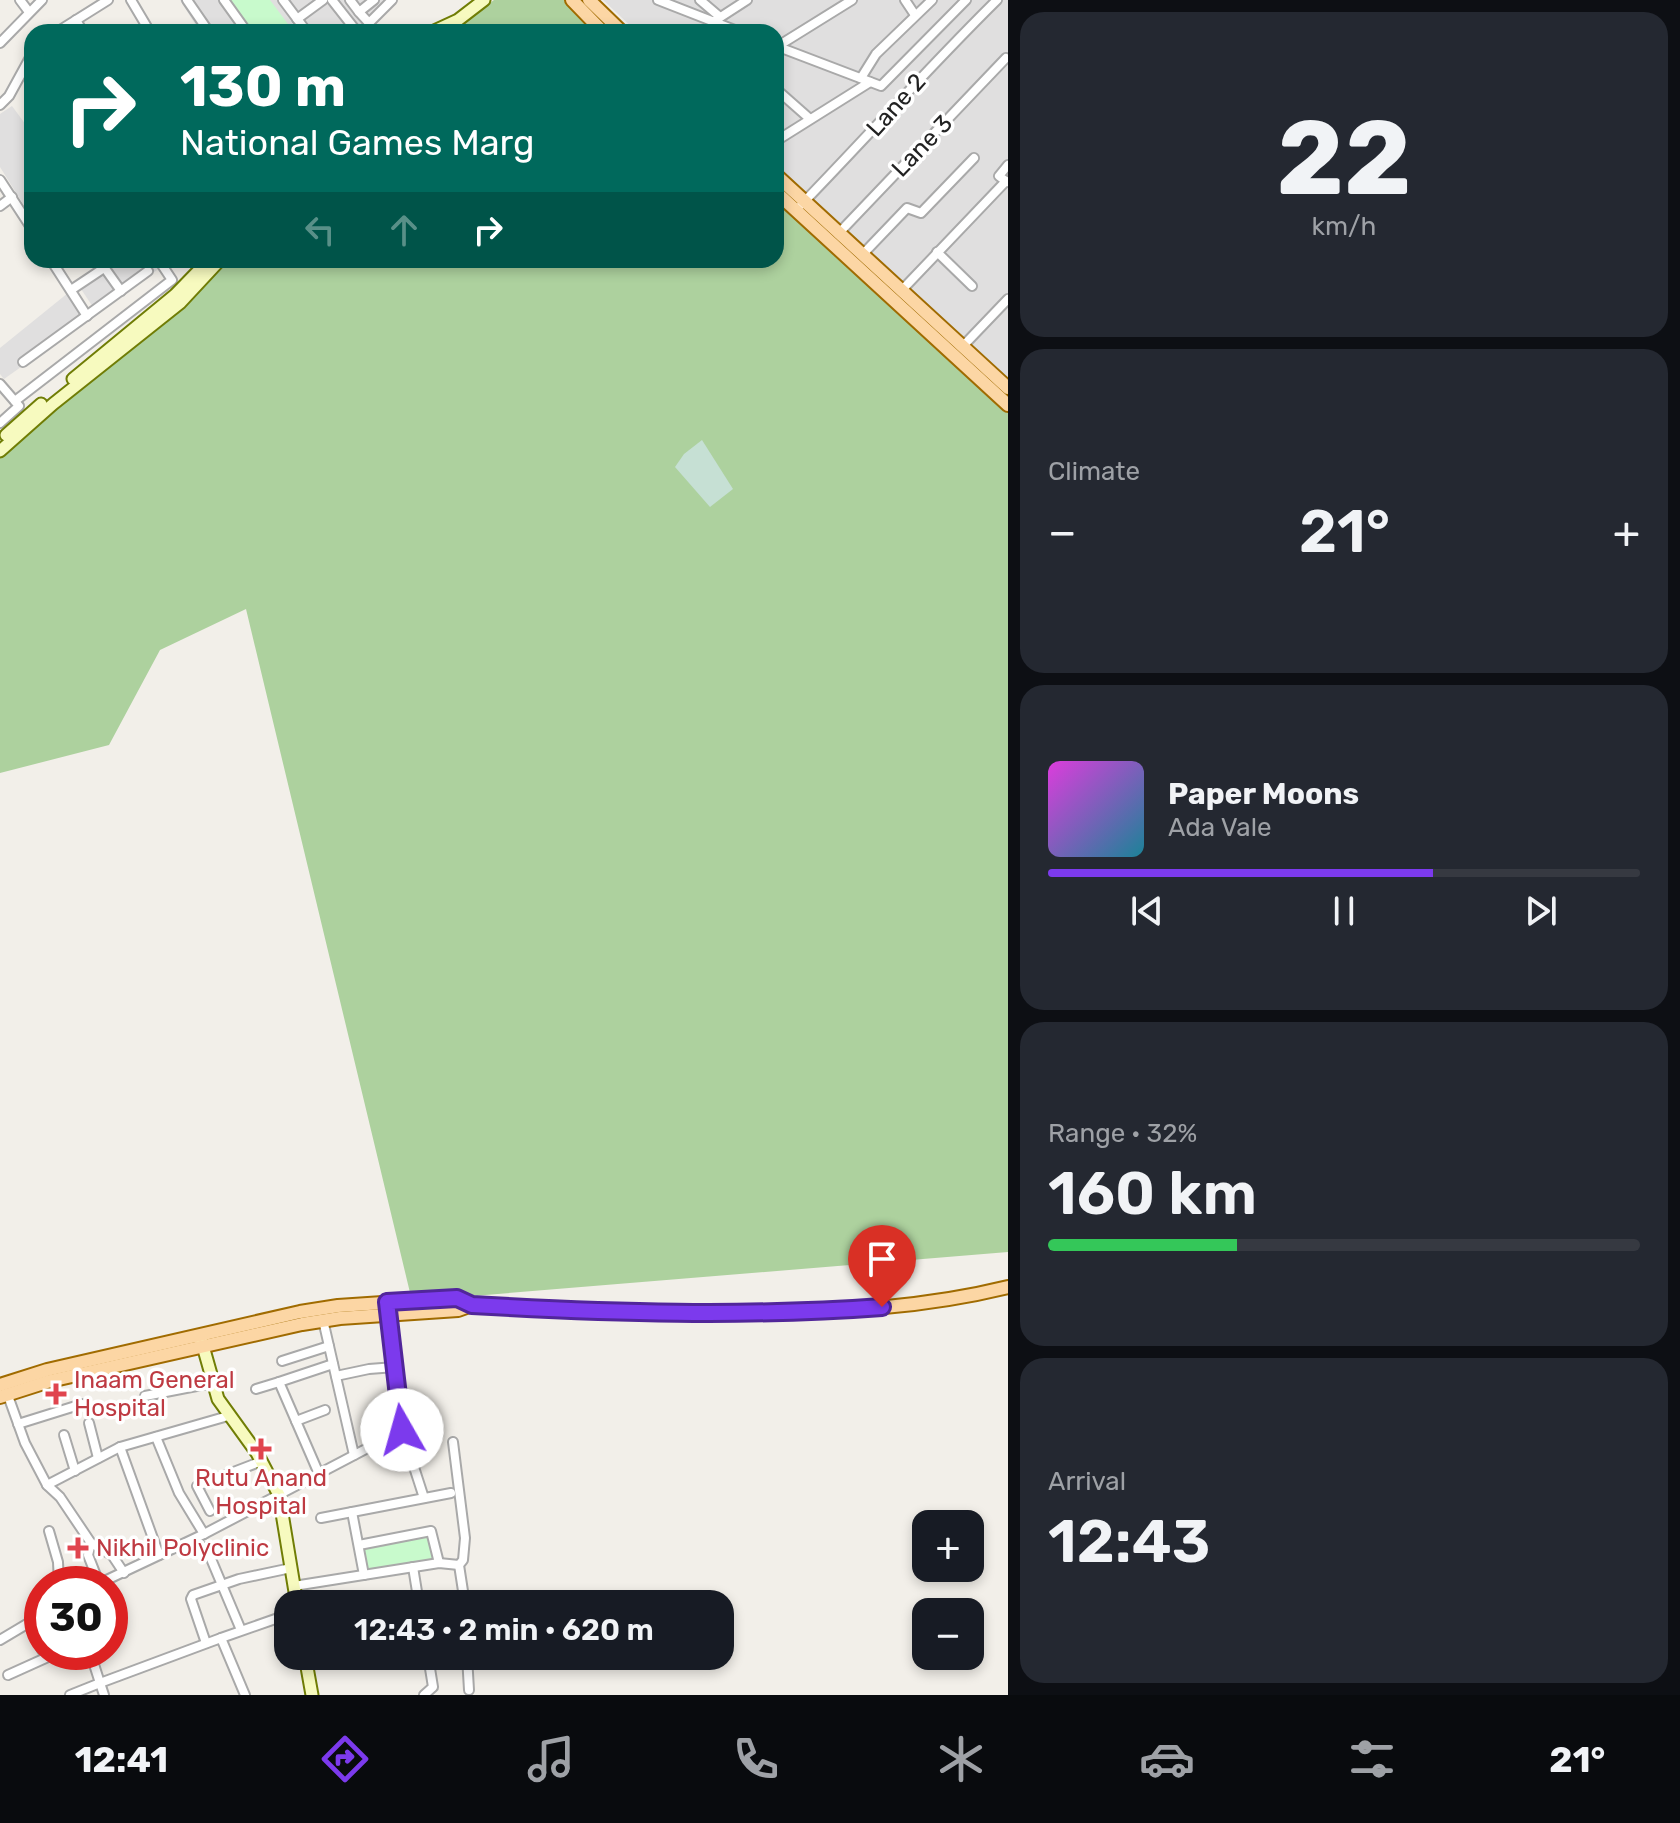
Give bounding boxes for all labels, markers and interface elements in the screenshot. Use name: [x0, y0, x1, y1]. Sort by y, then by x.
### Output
text: 130 m: [180, 54, 346, 120]
icon: right: [48, 56, 152, 160]
street label: Lane 2: [861, 68, 931, 142]
text: 22: [1276, 97, 1412, 220]
street label: Lane 3: [886, 109, 958, 183]
text: National Games Marg: [180, 121, 534, 164]
icon: left: [298, 208, 342, 252]
icon: ahead: [382, 208, 426, 252]
icon: right: [466, 208, 510, 252]
text: km/h: [1312, 211, 1376, 242]
text: Climate: [1048, 456, 1140, 487]
text: 21°: [1299, 496, 1390, 567]
text: −: [1048, 506, 1077, 558]
text: +: [1613, 506, 1640, 558]
text: Paper Moons: [1168, 776, 1359, 812]
text: Ada Vale: [1168, 812, 1272, 843]
icon: previous: [1125, 889, 1169, 933]
icon: pause: [1322, 889, 1366, 933]
icon: next: [1519, 889, 1563, 933]
text: Range · 32%: [1048, 1118, 1197, 1149]
text: 160 km: [1048, 1158, 1257, 1229]
pin: [848, 1225, 916, 1307]
icon: arrive: [860, 1237, 904, 1281]
place label: Inaam General Hospital: [74, 1366, 235, 1422]
marker: Inaam General Hospital: [45, 1383, 67, 1405]
position arrow: [360, 1388, 444, 1472]
marker: Rutu Anand Hospital: [250, 1438, 272, 1460]
place label: Rutu Anand Hospital: [195, 1464, 327, 1520]
text: Arrival: [1048, 1466, 1126, 1497]
text: 12:43: [1048, 1506, 1210, 1577]
map controls: [912, 1510, 984, 1670]
button: +: [912, 1510, 984, 1582]
place label: Nikhil Polyclinic: [96, 1534, 269, 1562]
marker: Nikhil Polyclinic: [67, 1537, 89, 1559]
speed limit sign: 30: [24, 1566, 128, 1670]
button: −: [912, 1598, 984, 1670]
text: 12:43 · 2 min · 620 m: [354, 1612, 654, 1648]
icon: directions: [317, 1731, 373, 1787]
icon: music: [523, 1731, 579, 1787]
icon: phone: [728, 1731, 784, 1787]
icon: climate: [933, 1731, 989, 1787]
icon: car: [1139, 1731, 1195, 1787]
icon: filters: [1344, 1731, 1400, 1787]
text: 12:41: [75, 1738, 168, 1781]
text: 21°: [1549, 1738, 1605, 1781]

